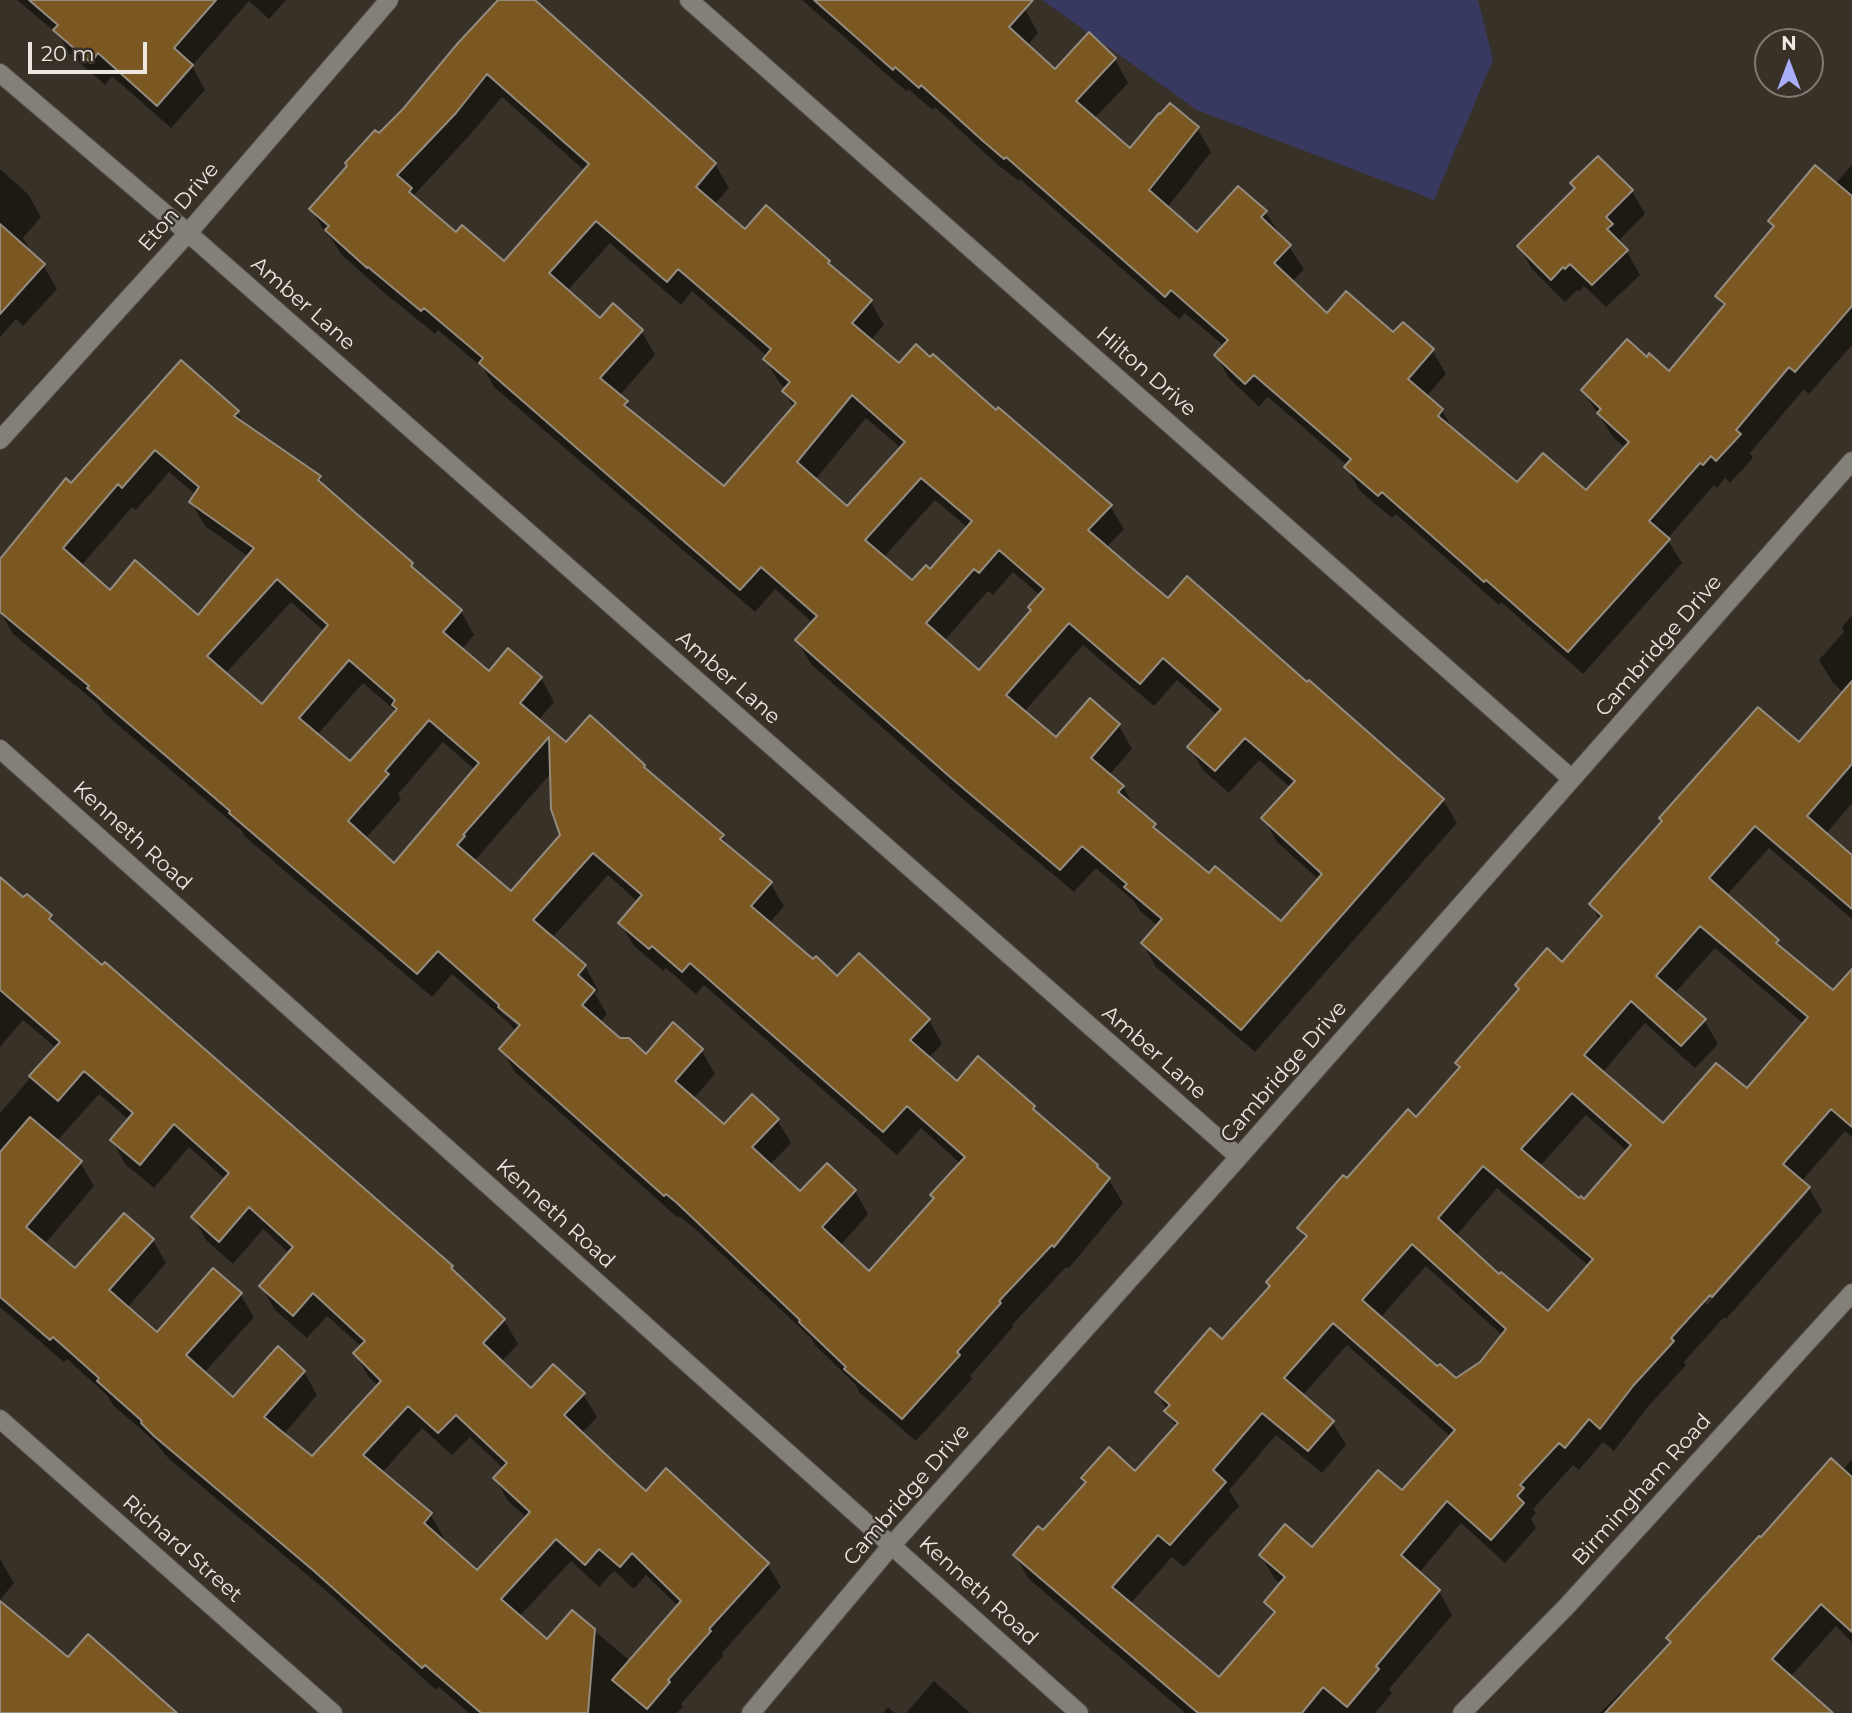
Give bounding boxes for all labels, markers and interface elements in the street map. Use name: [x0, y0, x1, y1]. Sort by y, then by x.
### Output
scale bar: [32, 28, 150, 72]
north arrow: [1754, 28, 1824, 98]
text: N: [1781, 32, 1797, 55]
text: 20 m: [41, 41, 95, 66]
street label: Eton Drive: [133, 157, 225, 257]
street label: Amber Lane: [246, 252, 360, 356]
street label: Hilton Drive: [1091, 322, 1201, 422]
street label: Cambridge Drive: [1591, 570, 1727, 722]
street label: Amber Lane: [671, 626, 785, 730]
street label: Kenneth Road: [67, 776, 197, 896]
street label: Cambridge Drive: [1216, 996, 1352, 1148]
street label: Amber Lane: [1097, 1001, 1211, 1105]
street label: Kenneth Road: [490, 1154, 620, 1274]
street label: Birmingham Road: [1567, 1409, 1717, 1571]
street label: Cambridge Drive: [839, 1419, 975, 1571]
street label: Richard Street: [117, 1490, 247, 1608]
street label: Kenneth Road: [913, 1531, 1043, 1651]

